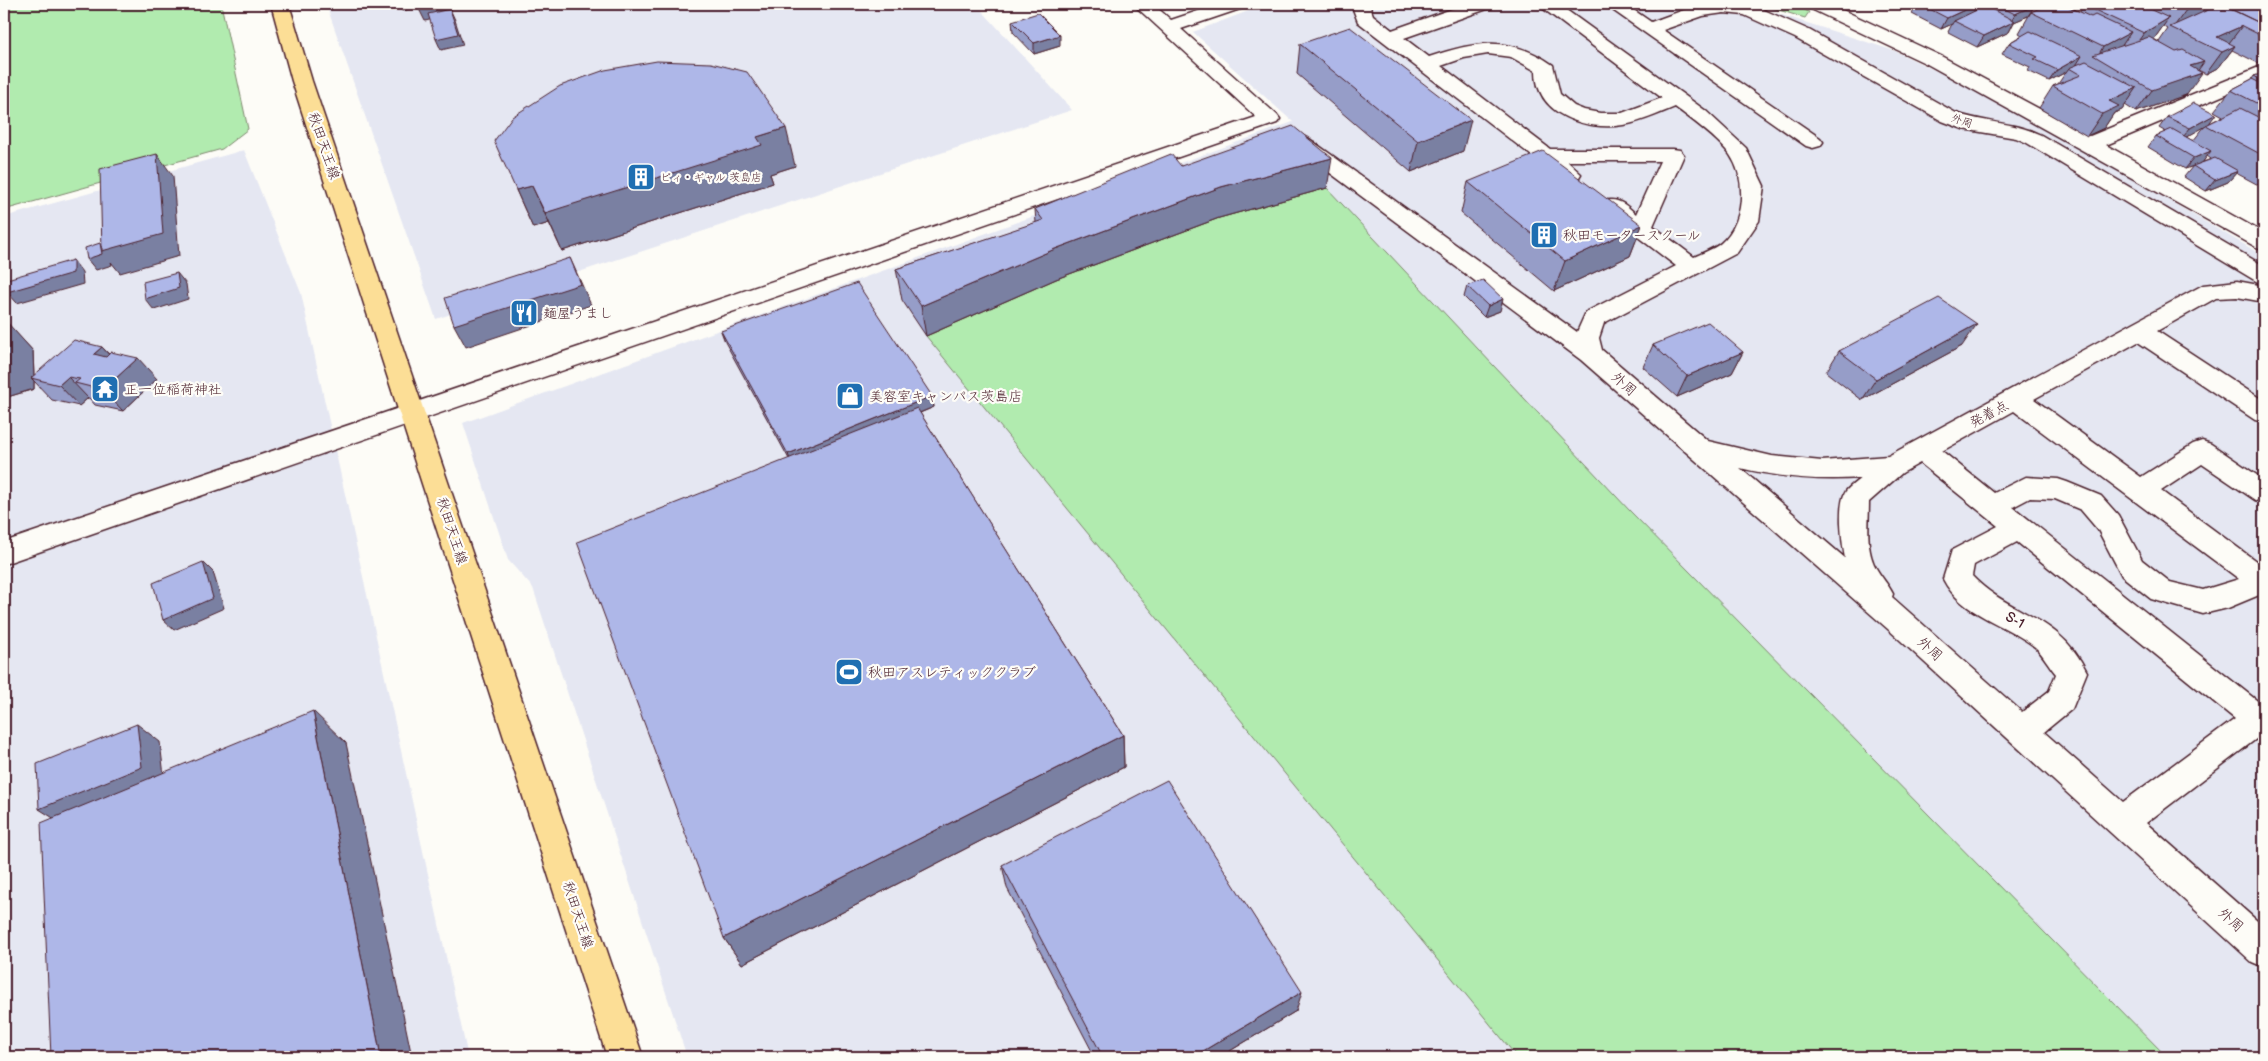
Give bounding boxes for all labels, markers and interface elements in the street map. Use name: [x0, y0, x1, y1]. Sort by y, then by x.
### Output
street label: 秋田天王線: [305, 110, 343, 182]
street label: 外周: [1949, 111, 1975, 131]
building icon: ビィ・ギャル 茨島店: [626, 162, 656, 192]
place label: ビィ・ギャル 茨島店: [660, 171, 762, 184]
building icon: 秋田モータースクール: [1529, 220, 1559, 250]
place label: 秋田モータースクール: [1563, 227, 1701, 244]
restaurant icon: 麺屋うまし: [509, 298, 539, 328]
place label: 麺屋うまし: [543, 305, 613, 322]
street label: 外周: [1608, 368, 1640, 400]
temple icon: 正一位稲荷神社: [90, 374, 120, 404]
place label: 正一位稲荷神社: [124, 381, 222, 398]
shop icon: 美容室キャンパス茨島店: [835, 381, 865, 411]
place label: 美容室キャンパス茨島店: [869, 388, 1022, 405]
street label: 発着点: [1967, 396, 2011, 432]
street label: 秋田天王線: [433, 495, 471, 567]
street label: S-1: [2003, 608, 2027, 632]
street label: 外周: [1914, 633, 1946, 665]
sports icon: 秋田アスレティッククラブ: [834, 657, 864, 687]
place label: 秋田アスレティッククラブ: [868, 664, 1036, 681]
street label: 秋田天王線: [559, 879, 597, 951]
street label: 外周: [2215, 904, 2247, 936]

